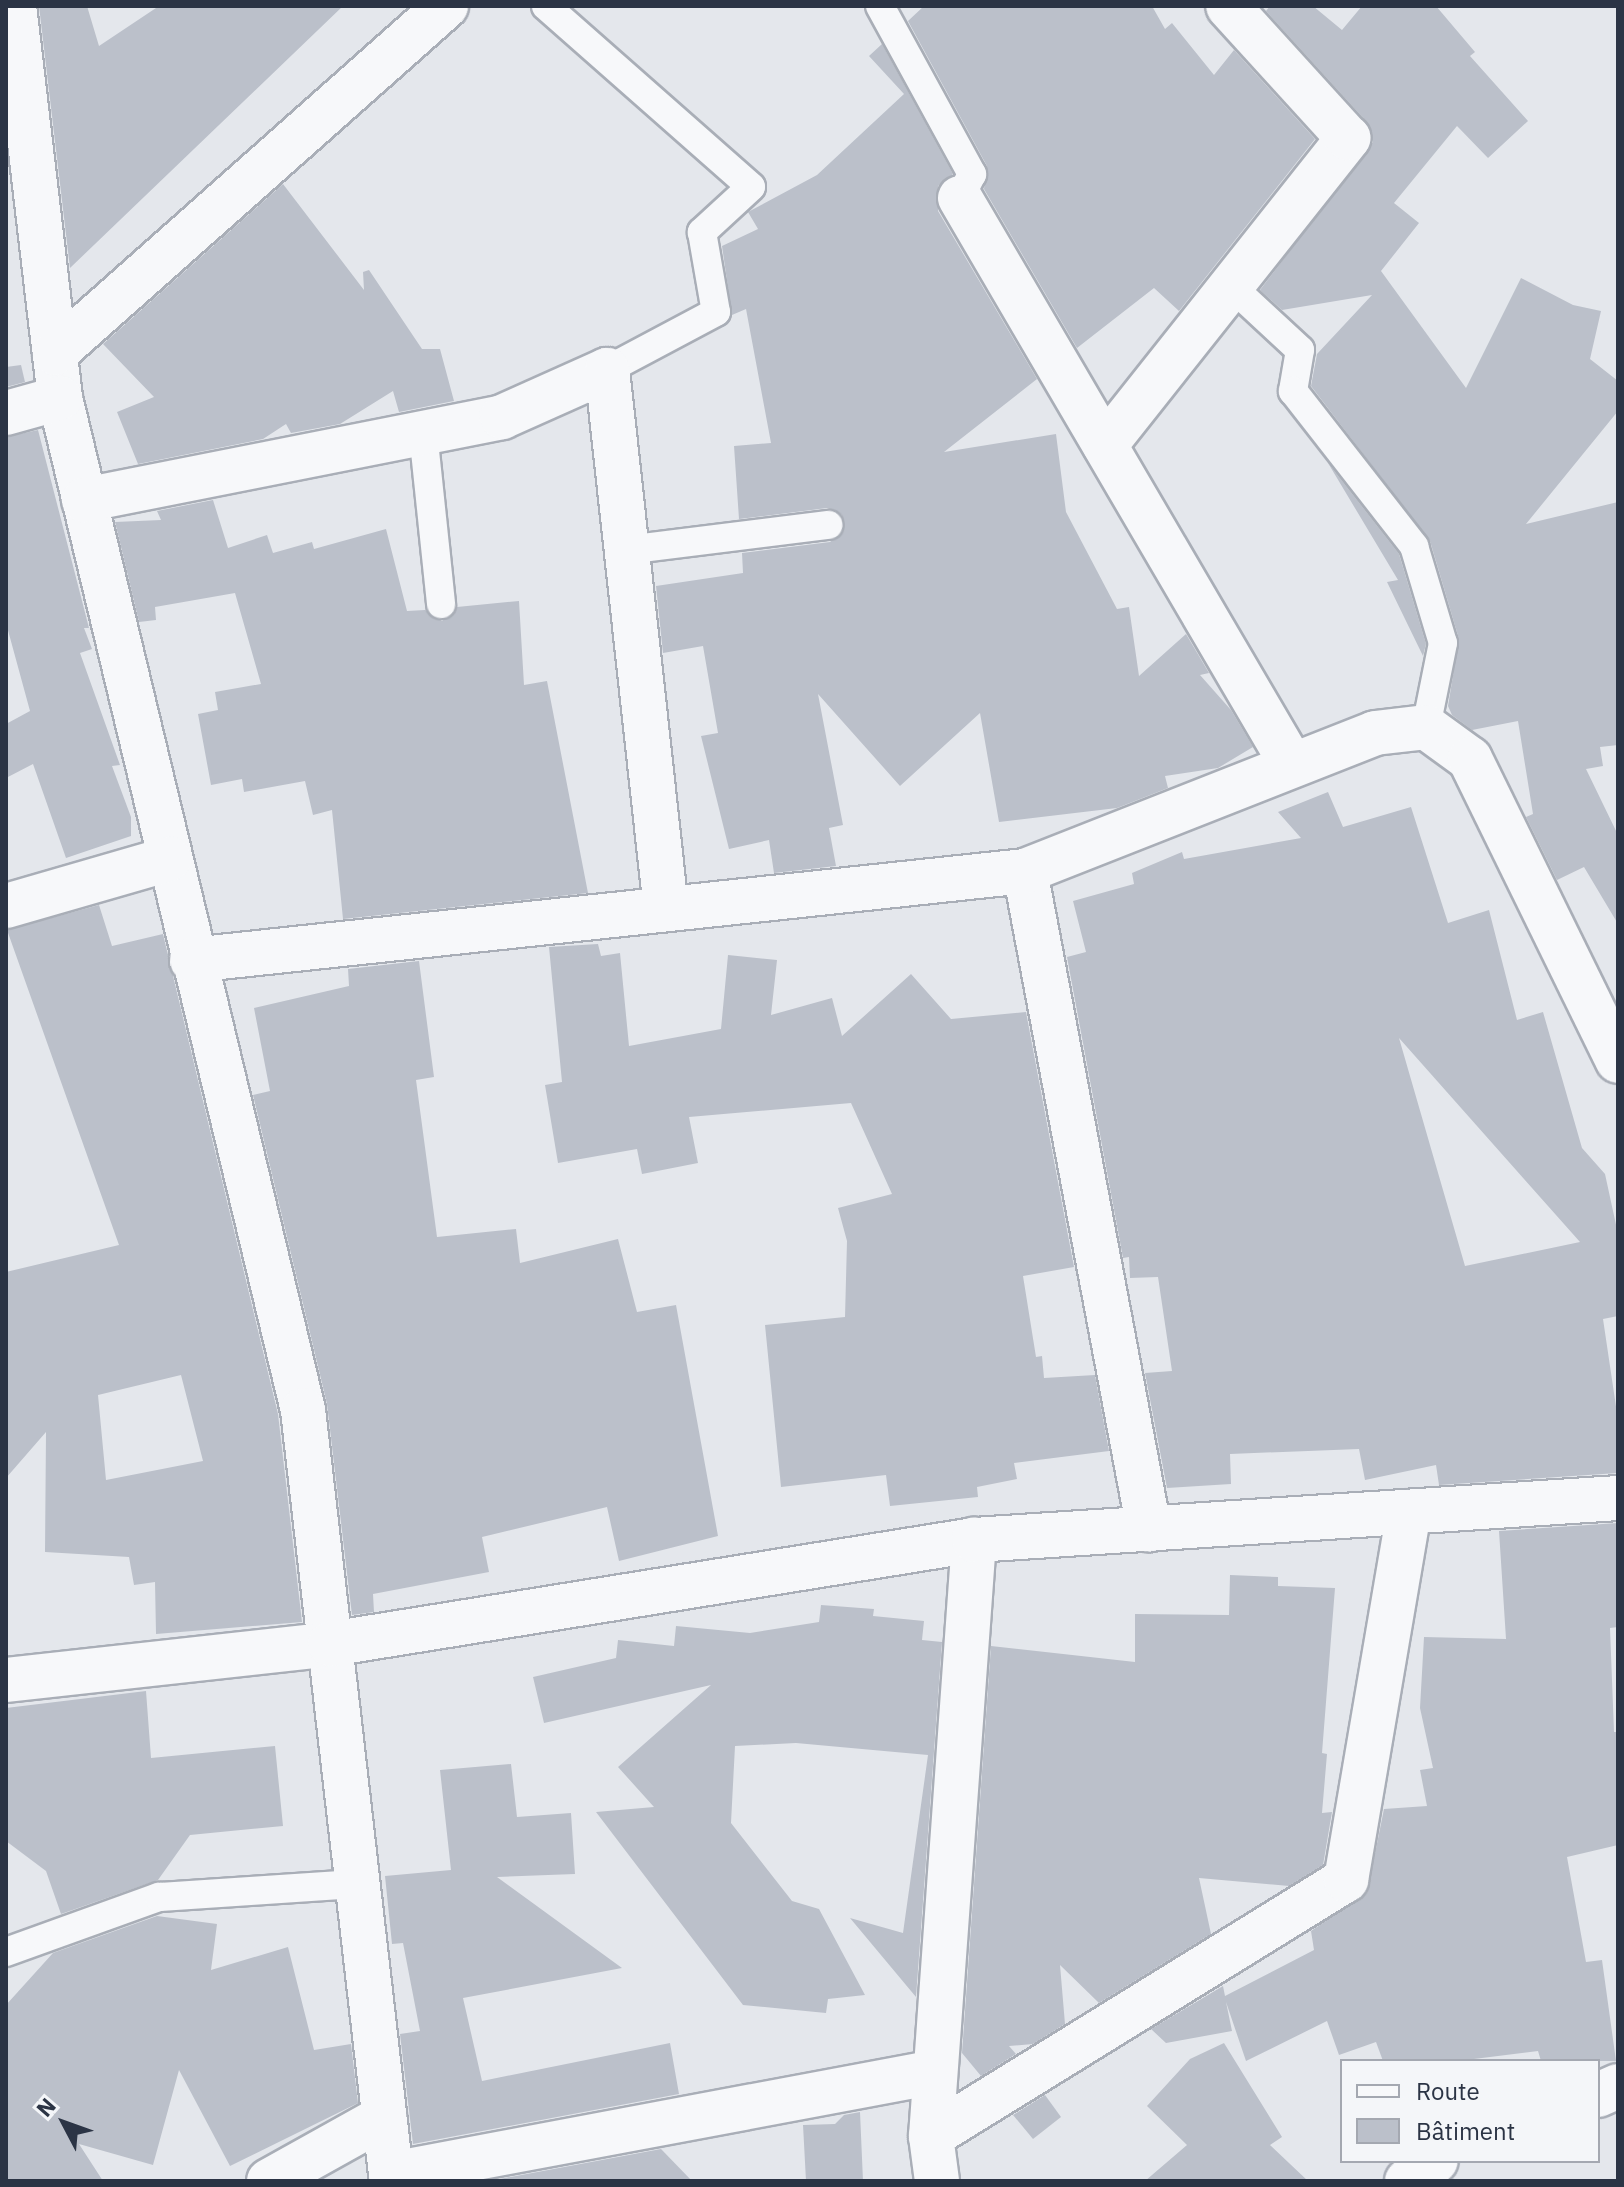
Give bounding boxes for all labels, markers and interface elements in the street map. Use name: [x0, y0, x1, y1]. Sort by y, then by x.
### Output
legend: [1340, 2059, 1600, 2163]
text: Route: [1416, 2075, 1480, 2107]
north arrow: [24, 2083, 104, 2163]
text: N: [29, 2091, 62, 2122]
text: Bâtiment: [1416, 2115, 1515, 2147]

